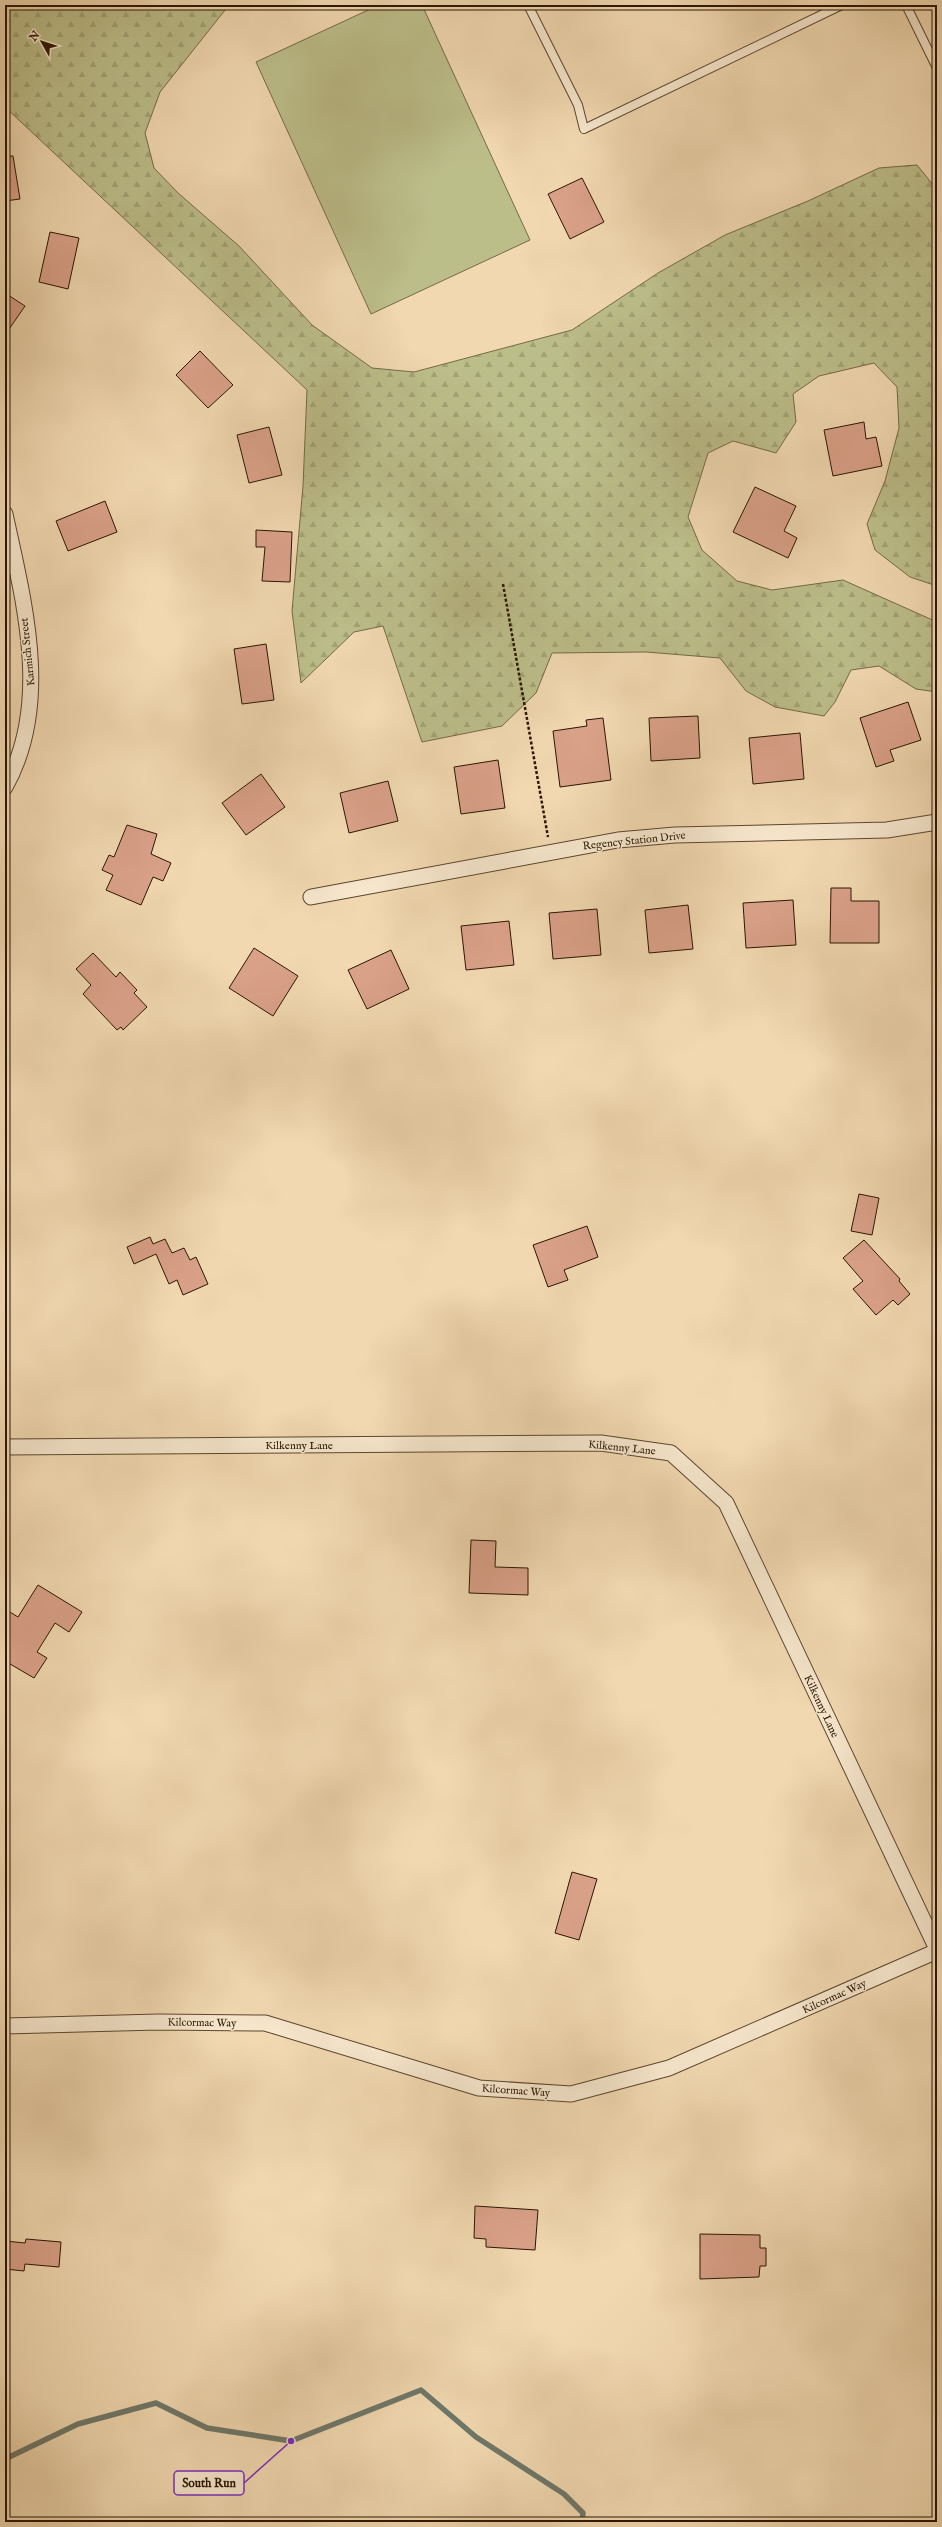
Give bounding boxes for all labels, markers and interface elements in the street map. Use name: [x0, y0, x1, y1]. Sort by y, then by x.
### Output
north arrow: [22, 22, 62, 62]
text: N: [26, 28, 44, 45]
street label: Karmich Street: [17, 617, 39, 687]
street label: Regency Station Drive: [582, 829, 686, 853]
street label: Kilkenny Lane: [587, 1437, 656, 1458]
street label: Kilkenny Lane: [265, 1439, 333, 1453]
street label: Kilkenny Lane: [800, 1673, 842, 1740]
street label: Kilcormac Way: [800, 1976, 869, 2017]
street label: Kilcormac Way: [167, 2015, 237, 2031]
street label: Kilcormac Way: [481, 2082, 551, 2100]
callout: South Run: [174, 2471, 244, 2495]
text: South Run: [182, 2476, 236, 2491]

